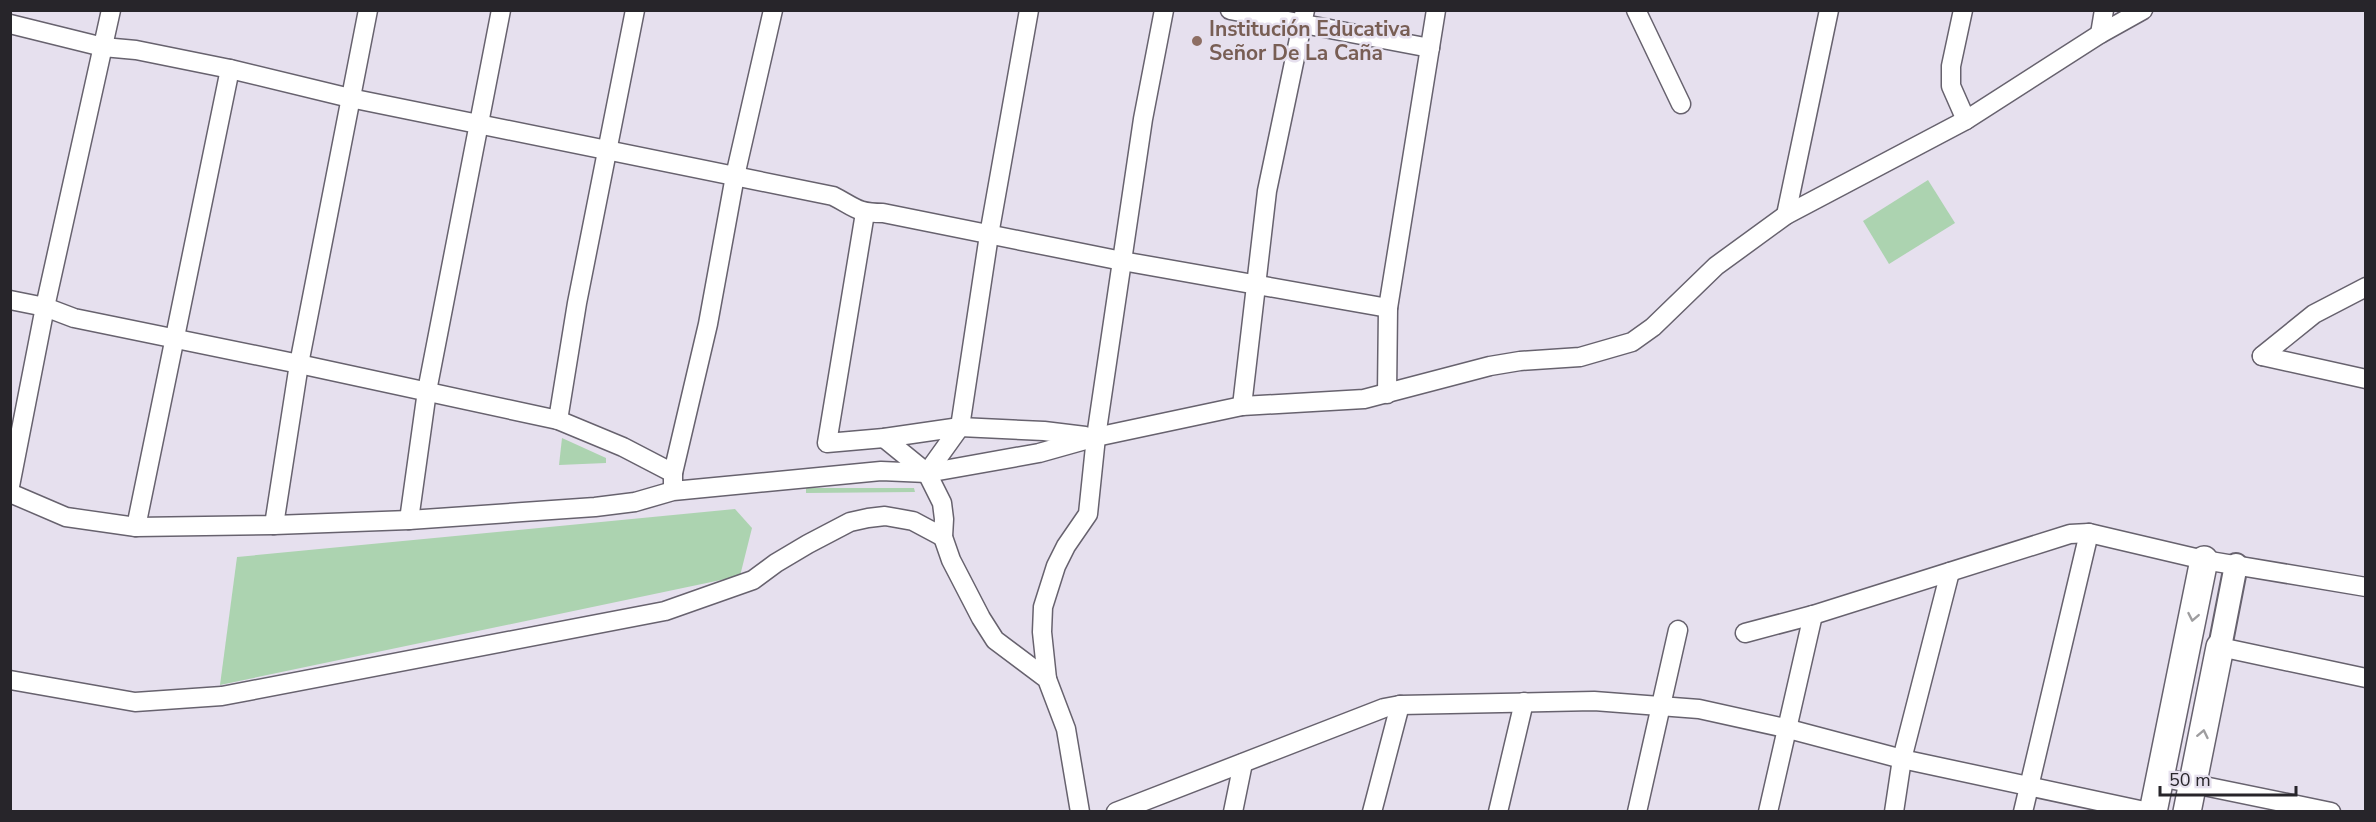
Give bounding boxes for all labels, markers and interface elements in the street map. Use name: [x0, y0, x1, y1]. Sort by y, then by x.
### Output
place label: Institución Educativa Señor De La Caña: [1209, 15, 1411, 67]
marker: Institución Educativa Señor De La Caña: [1190, 34, 1204, 48]
one-way arrow: [2187, 612, 2200, 622]
one-way arrow: [2196, 729, 2209, 739]
scale bar: [2160, 759, 2296, 797]
text: 50 m: [2169, 768, 2211, 792]

